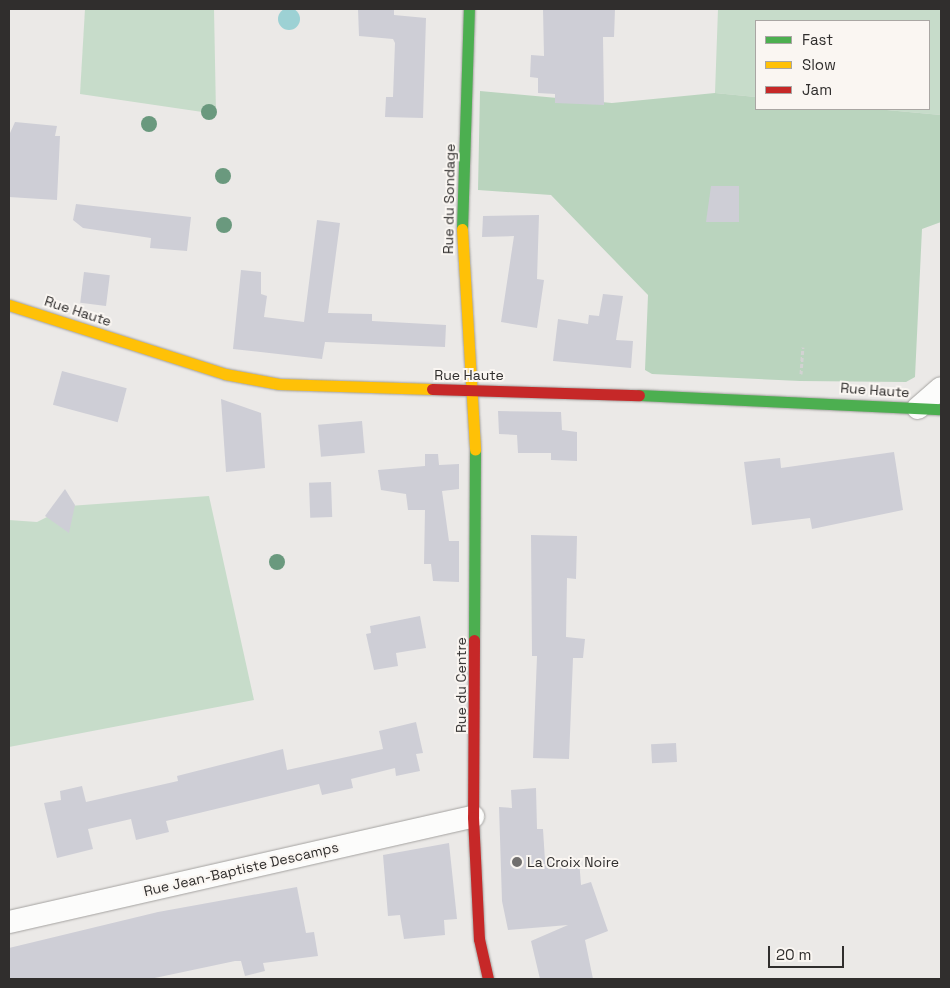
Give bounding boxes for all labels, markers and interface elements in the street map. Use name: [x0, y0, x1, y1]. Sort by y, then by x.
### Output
legend: [755, 20, 930, 110]
text: Fast: [802, 30, 833, 49]
text: Slow: [802, 55, 836, 74]
text: Jam: [802, 80, 832, 99]
street label: Rue du Sondage: [440, 144, 458, 254]
street label: Rue Haute: [42, 292, 114, 330]
street label: Rue Haute: [434, 367, 504, 383]
street label: Rue Haute: [840, 379, 910, 401]
street label: Rue du Centre: [453, 637, 469, 733]
street label: Rue Jean-Baptiste Descamps: [142, 838, 340, 900]
place label: La Croix Noire: [527, 854, 619, 870]
marker: La Croix Noire: [511, 856, 523, 868]
scale bar: [770, 936, 846, 968]
text: 20 m: [776, 945, 811, 964]

